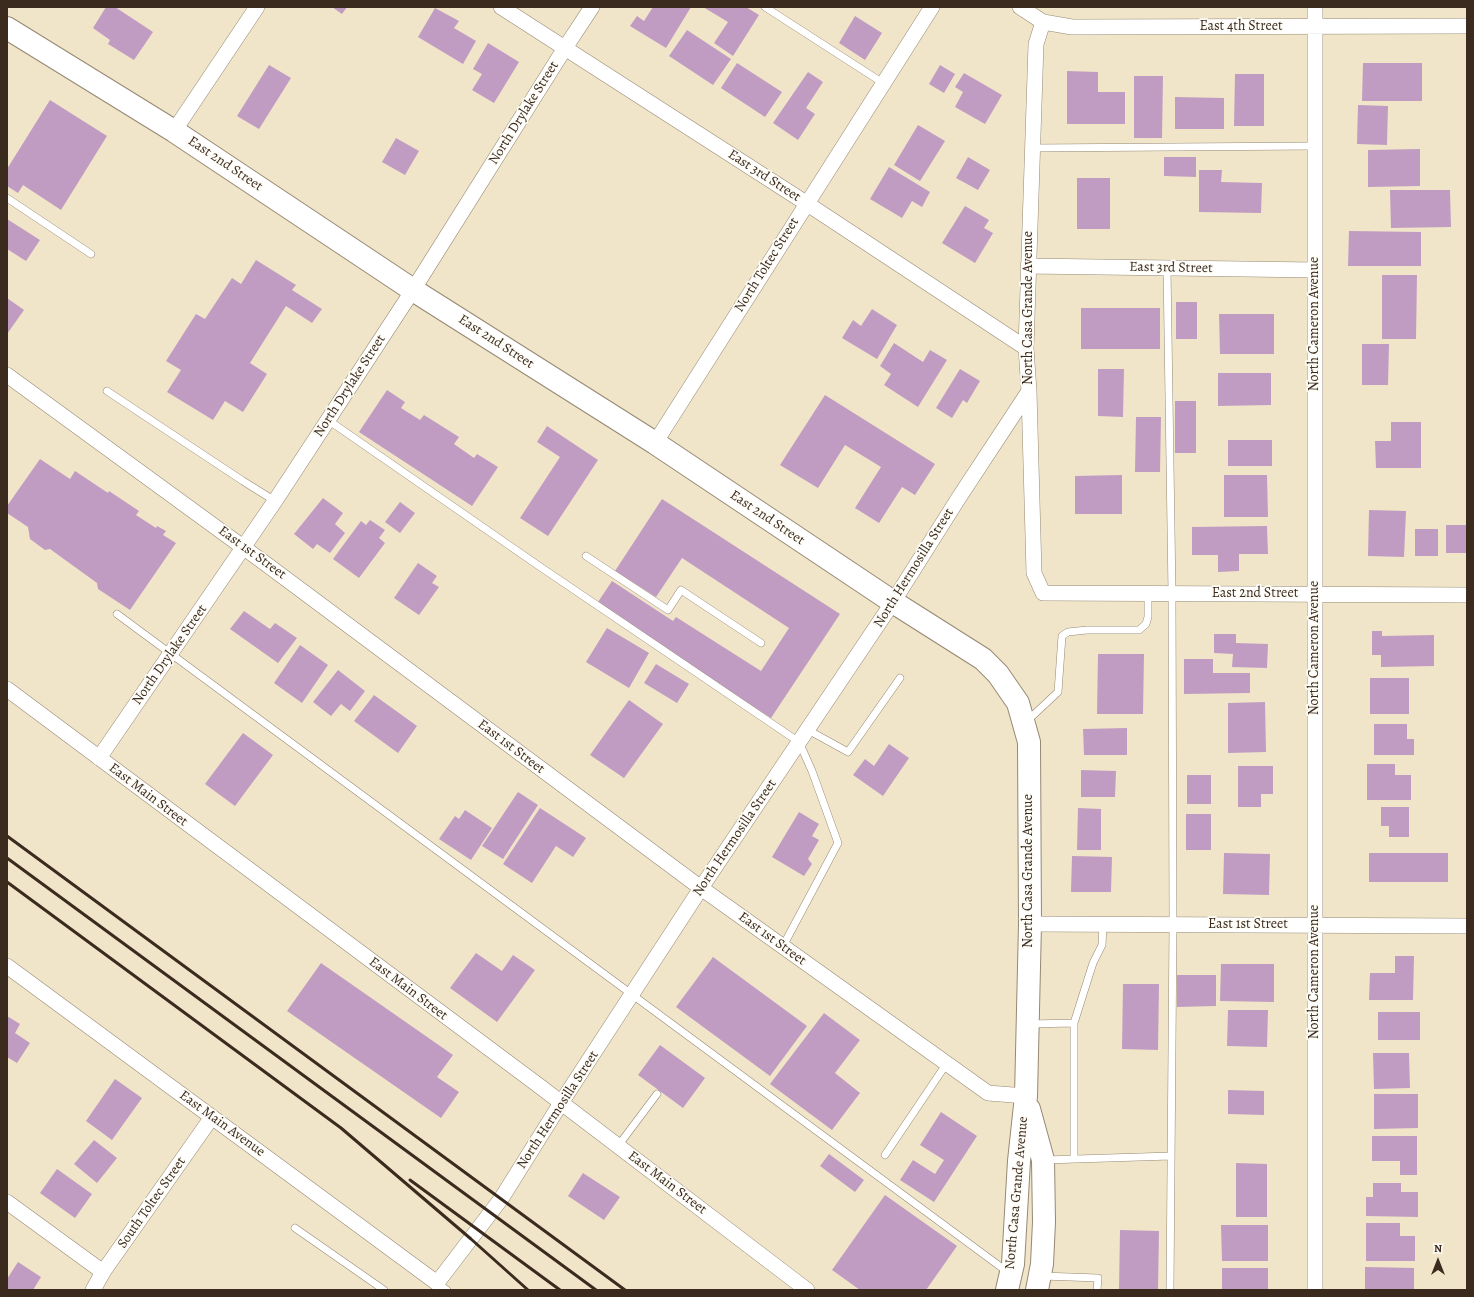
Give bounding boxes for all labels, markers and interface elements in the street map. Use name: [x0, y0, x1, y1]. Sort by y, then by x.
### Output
street label: East 4th Street: [1199, 19, 1283, 35]
street label: North Drylake Street: [485, 58, 563, 168]
street label: East 2nd Street: [184, 133, 266, 195]
street label: East 3rd Street: [724, 146, 804, 206]
street label: North Toltec Street: [731, 215, 803, 315]
street label: North Casa Grande Avenue: [1021, 231, 1037, 385]
street label: North Cameron Avenue: [1307, 257, 1323, 391]
street label: East 3rd Street: [1129, 259, 1213, 277]
street label: East 2nd Street: [455, 311, 537, 373]
street label: North Drylake Street: [311, 332, 389, 440]
street label: East 2nd Street: [726, 487, 808, 549]
street label: North Hermosilla Street: [870, 505, 958, 631]
street label: East 1st Street: [215, 523, 289, 583]
street label: North Cameron Avenue: [1307, 581, 1323, 715]
street label: East 2nd Street: [1212, 586, 1298, 602]
street label: North Drylake Street: [129, 602, 211, 708]
street label: East 1st Street: [474, 716, 548, 778]
street label: East Main Street: [105, 760, 191, 830]
street label: North Hermosilla Street: [690, 776, 780, 900]
street label: North Casa Grande Avenue: [1021, 794, 1037, 948]
street label: North Cameron Avenue: [1307, 905, 1323, 1039]
street label: East 1st Street: [735, 909, 809, 969]
street label: East 1st Street: [1208, 917, 1288, 933]
street label: East Main Street: [365, 954, 451, 1024]
street label: North Hermosilla Street: [513, 1048, 603, 1172]
street label: East Main Avenue: [176, 1087, 268, 1161]
street label: North Casa Grande Avenue: [1002, 1116, 1032, 1270]
street label: East Main Street: [624, 1148, 710, 1218]
street label: South Toltec Street: [114, 1154, 190, 1252]
north arrow: [1418, 1241, 1458, 1281]
text: N: [1434, 1241, 1442, 1256]

